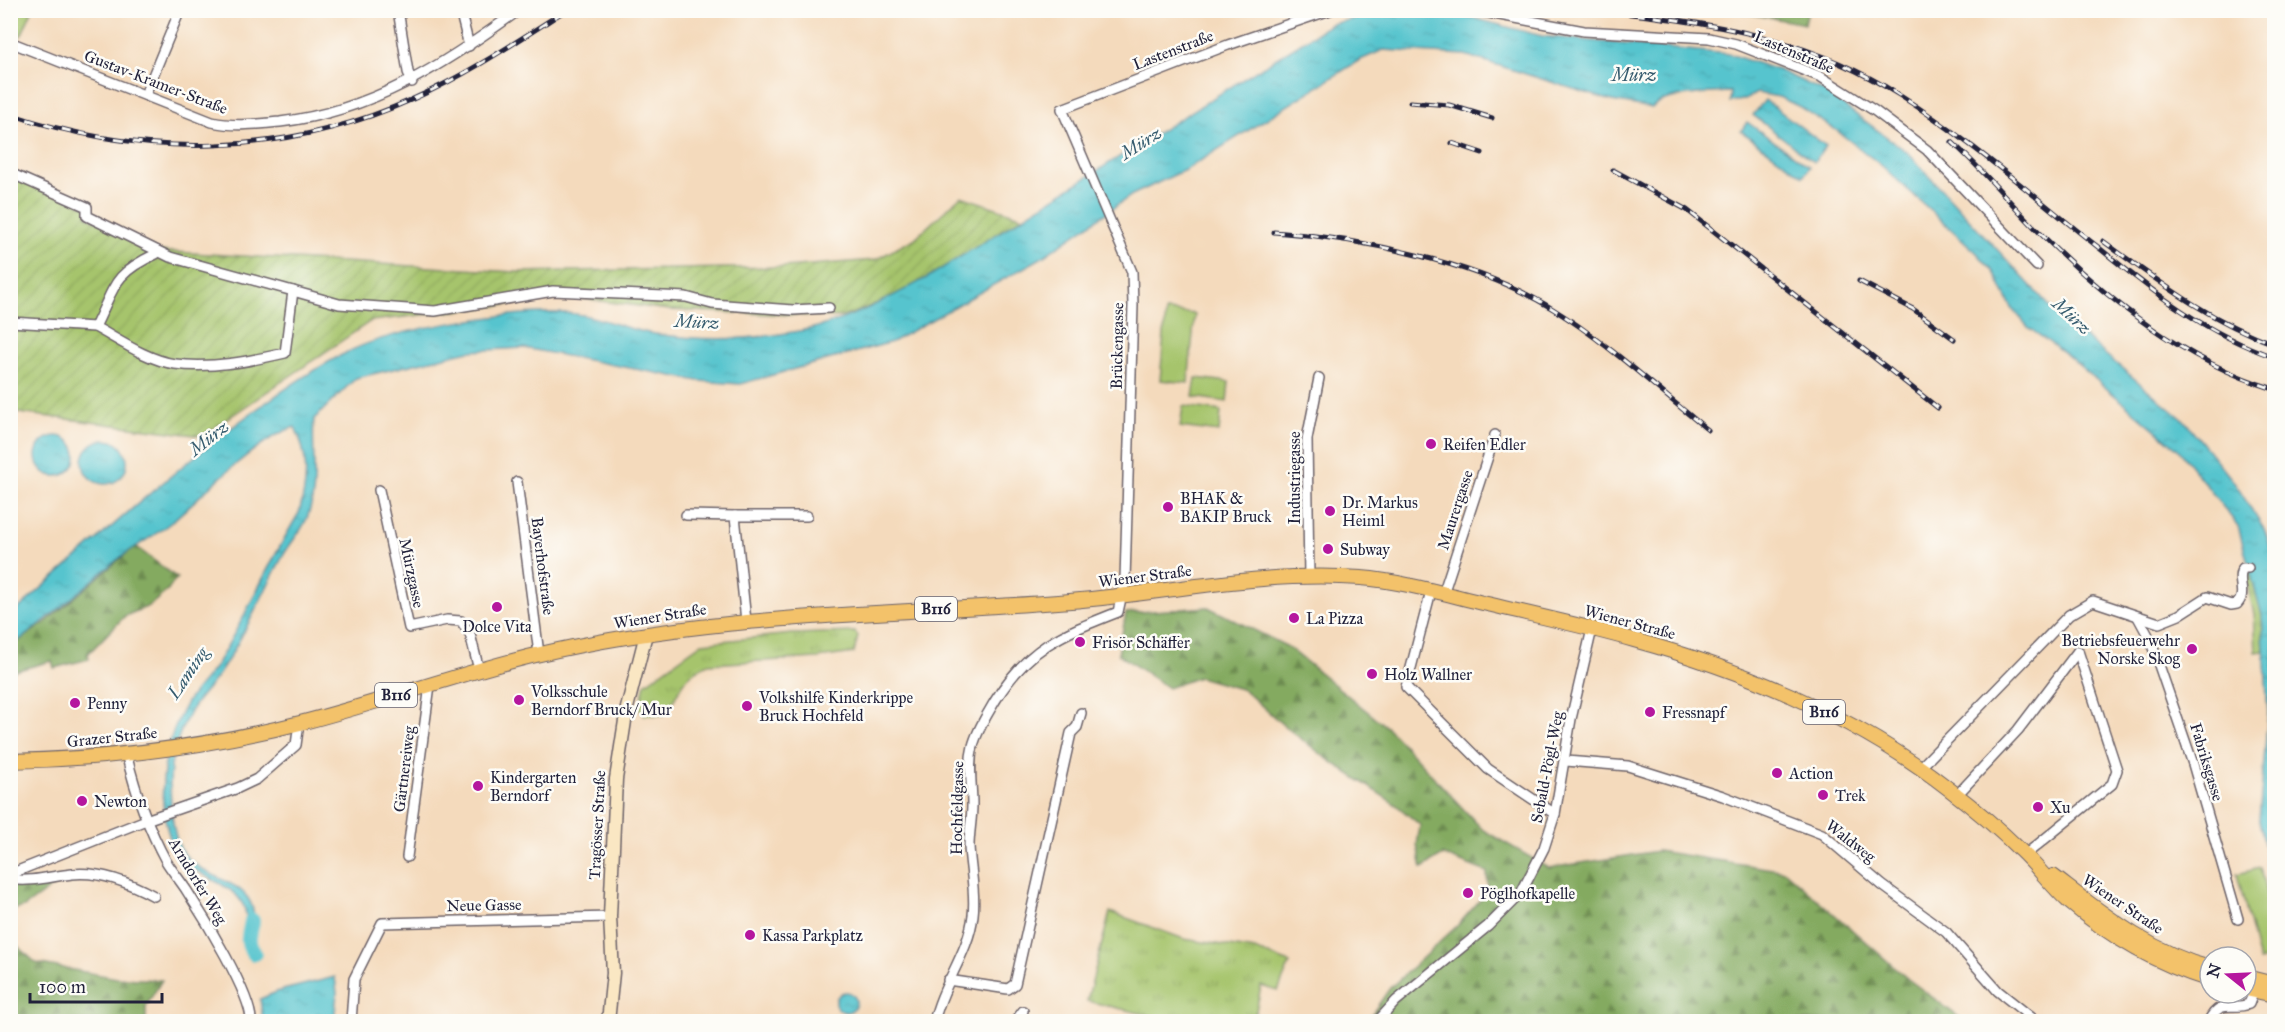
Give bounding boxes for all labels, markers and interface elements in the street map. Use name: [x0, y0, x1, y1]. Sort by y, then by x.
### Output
street label: Lastenstraße: [1130, 26, 1216, 74]
street label: Lastenstraße: [1751, 27, 1837, 77]
street label: Gustav-Kramer-Straße: [82, 46, 231, 118]
water label: Mürz: [1610, 64, 1656, 86]
water label: Mürz: [1115, 122, 1166, 165]
water label: Mürz: [2047, 291, 2096, 339]
street label: Brückengasse: [1107, 302, 1128, 390]
water label: Mürz: [672, 310, 720, 334]
water label: Mürz: [183, 416, 233, 462]
street label: Industriegasse: [1285, 431, 1305, 525]
place label: Reifen Edler: [1443, 435, 1526, 454]
marker: Reifen Edler: [1424, 437, 1438, 451]
street label: Maurergasse: [1433, 467, 1478, 553]
place label: BHAK & BAKIP Bruck: [1180, 489, 1272, 526]
place label: Dr. Markus Heiml: [1342, 493, 1418, 530]
marker: BHAK & BAKIP Bruck: [1161, 500, 1175, 514]
marker: Dr. Markus Heiml: [1323, 504, 1337, 518]
street label: Bayerhofstraße: [528, 516, 558, 616]
street label: Mürzgasse: [394, 536, 429, 610]
place label: Subway: [1340, 540, 1390, 559]
marker: Subway: [1321, 542, 1335, 556]
street label: Wiener Straße: [1097, 561, 1193, 591]
road number: B116: [915, 597, 957, 621]
street label: Wiener Straße: [612, 599, 708, 633]
marker: Dolce Vita: [490, 600, 504, 614]
street label: Wiener Straße: [1582, 601, 1678, 643]
place label: La Pizza: [1306, 609, 1363, 628]
marker: La Pizza: [1287, 611, 1301, 625]
place label: Dolce Vita: [462, 617, 532, 636]
place label: Betriebsfeuerwehr Norske Skog: [2061, 631, 2181, 669]
place label: Frisör Schäffer: [1092, 633, 1190, 652]
marker: Frisör Schäffer: [1073, 635, 1087, 649]
water label: Laming: [162, 642, 214, 704]
marker: Betriebsfeuerwehr Norske Skog: [2185, 642, 2199, 656]
place label: Holz Wallner: [1384, 665, 1472, 684]
marker: Holz Wallner: [1365, 667, 1379, 681]
place label: Volksschule Berndorf Bruck/ Mur: [530, 682, 672, 719]
road number: B116: [375, 683, 417, 707]
place label: Volkshilfe Kinderkrippe Bruck Hochfeld: [758, 688, 914, 725]
marker: Volksschule Berndorf Bruck/ Mur: [512, 693, 526, 707]
place label: Penny: [87, 694, 127, 713]
marker: Penny: [68, 696, 82, 710]
marker: Volkshilfe Kinderkrippe Bruck Hochfeld: [740, 699, 754, 713]
road number: B116: [1803, 700, 1845, 724]
place label: Fressnapf: [1662, 703, 1728, 722]
marker: Fressnapf: [1643, 705, 1657, 719]
street label: Sebald-Pögl-Weg: [1527, 709, 1568, 825]
street label: Fabriksgasse: [2185, 721, 2228, 804]
street label: Grazer Straße: [66, 723, 158, 751]
street label: Gärtnereiweg: [389, 724, 420, 813]
street label: Hochfeldgasse: [947, 760, 968, 855]
place label: Action: [1788, 764, 1834, 783]
marker: Action: [1770, 766, 1784, 780]
place label: Kindergarten Berndorf: [490, 768, 577, 805]
street label: Tragösser Straße: [585, 770, 610, 880]
marker: Kindergarten Berndorf: [471, 779, 485, 793]
place label: Trek: [1835, 786, 1866, 805]
marker: Trek: [1816, 788, 1830, 802]
place label: Newton: [94, 792, 147, 811]
marker: Newton: [75, 794, 89, 808]
place label: Xu: [2050, 798, 2071, 817]
marker: Xu: [2031, 800, 2045, 814]
street label: Waldweg: [1822, 816, 1880, 867]
street label: Arndorfer Weg: [163, 833, 232, 929]
street label: Wiener Straße: [2079, 870, 2167, 938]
place label: Pöglhofkapelle: [1480, 884, 1576, 904]
marker: Pöglhofkapelle: [1461, 886, 1475, 900]
street label: Neue Gasse: [446, 895, 522, 915]
place label: Kassa Parkplatz: [762, 926, 864, 945]
marker: Kassa Parkplatz: [743, 928, 757, 942]
north arrow: [2198, 945, 2258, 1005]
text: N: [2203, 961, 2225, 980]
scale bar: [30, 966, 162, 1004]
text: 100 m: [39, 976, 86, 998]

